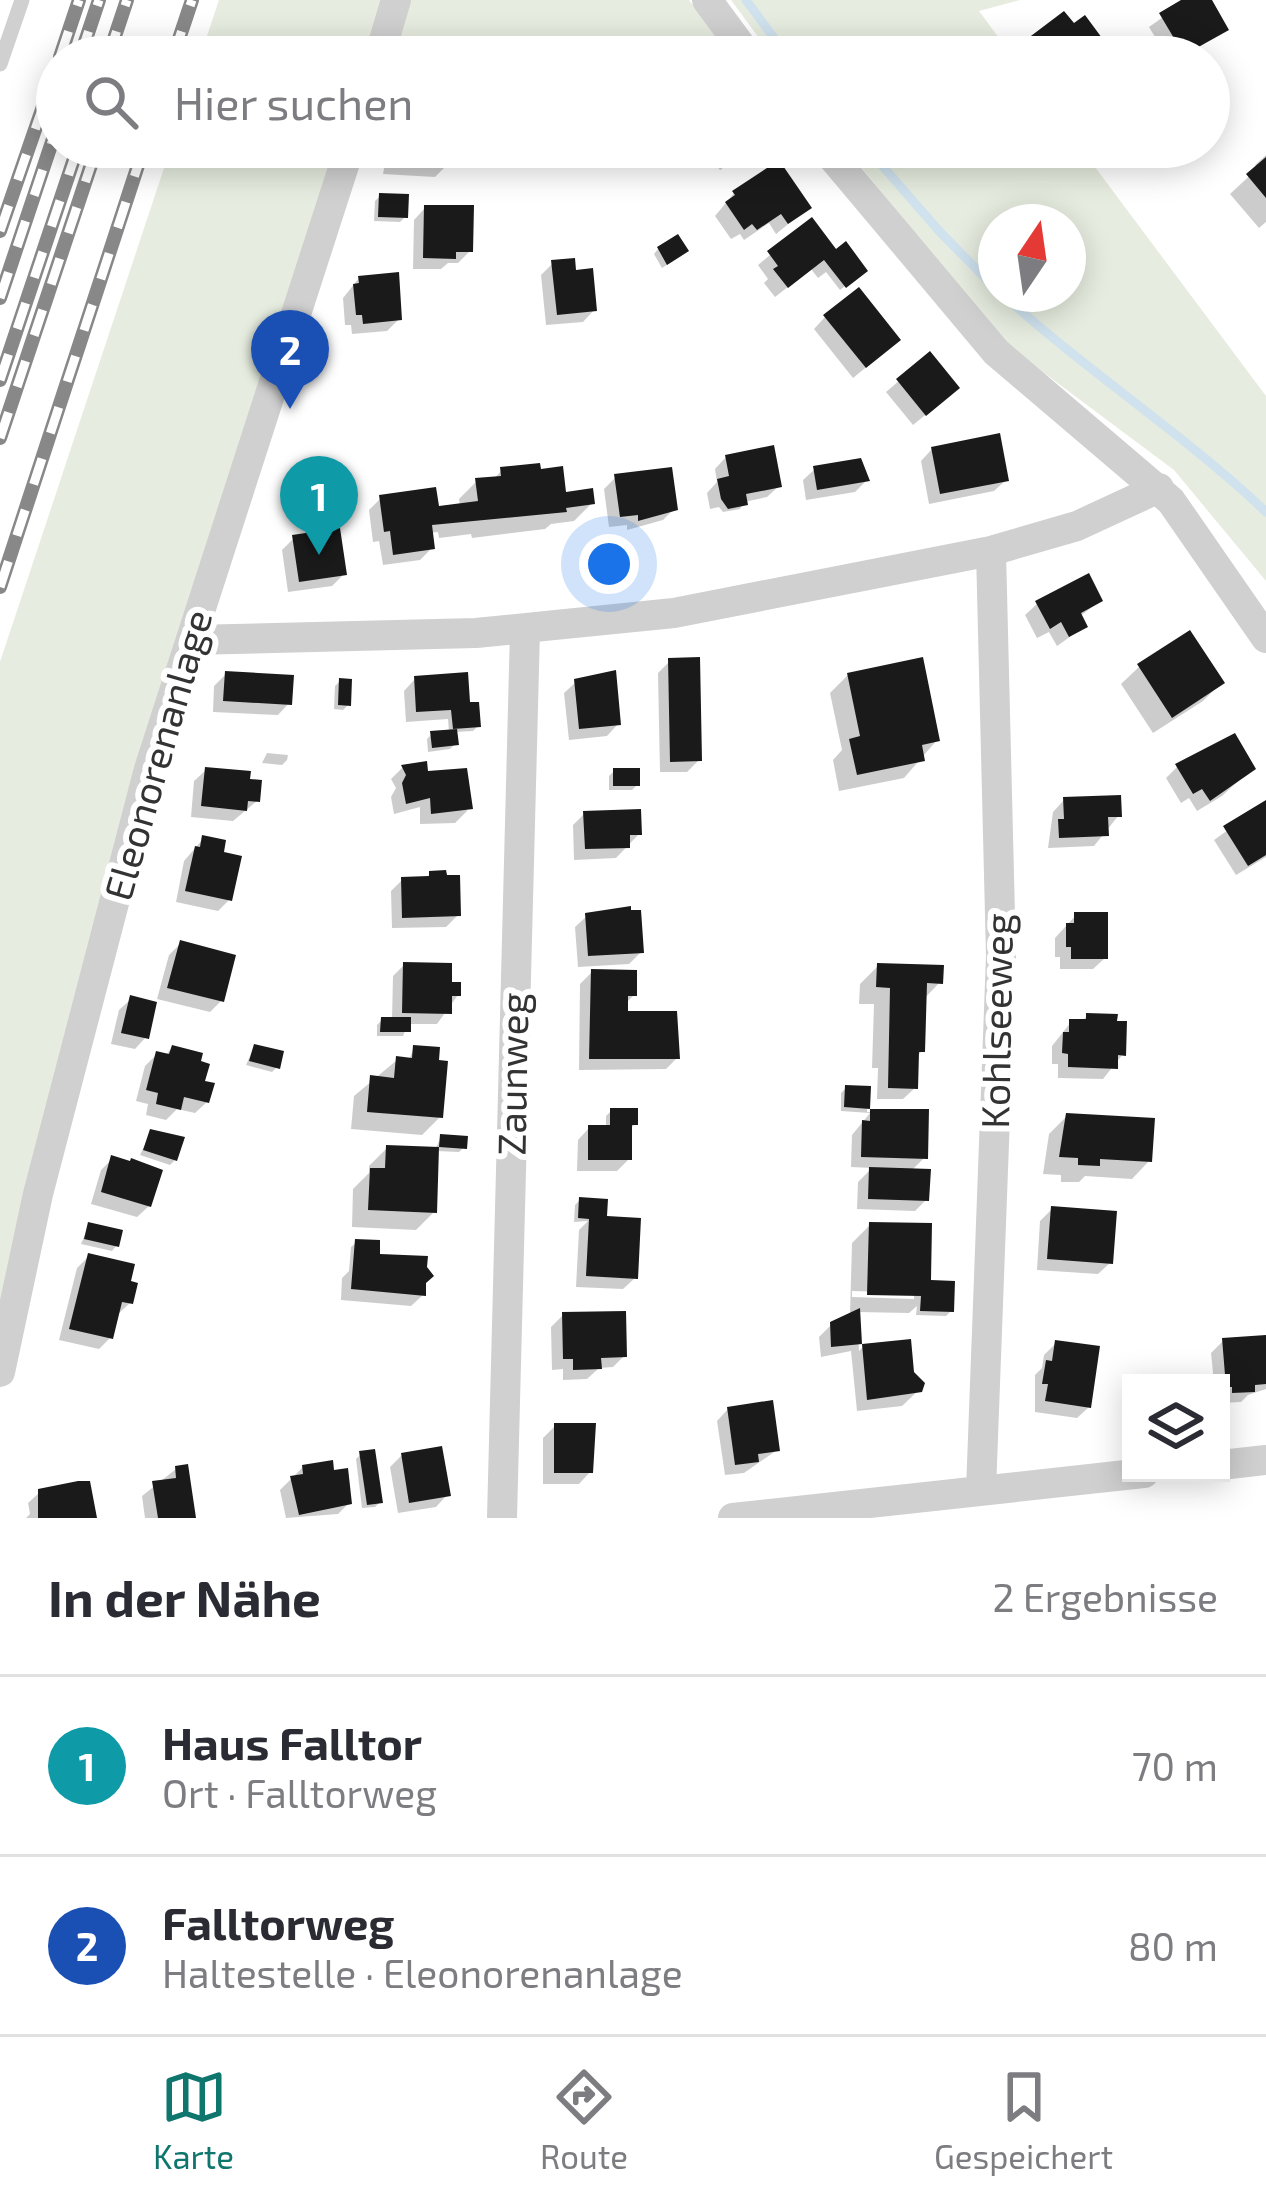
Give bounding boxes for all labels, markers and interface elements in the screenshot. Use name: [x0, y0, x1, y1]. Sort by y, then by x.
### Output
search box: [36, 36, 1230, 168]
icon: search: [78, 69, 144, 135]
text: Hier suchen: [174, 75, 414, 129]
north arrow: [978, 204, 1086, 312]
pin: 2: [251, 310, 329, 409]
pin: 1: [280, 456, 358, 555]
your location: [579, 534, 639, 594]
street label: Eleonorenanlage: [93, 604, 220, 905]
street label: Kohlseeweg: [970, 913, 1021, 1129]
street label: Zaunweg: [487, 992, 536, 1156]
map controls: [1122, 1374, 1230, 1482]
button: layers: [1122, 1374, 1230, 1482]
text: In der Nähe: [48, 1566, 321, 1627]
text: 2 Ergebnisse: [992, 1573, 1218, 1620]
text: Haus Falltor: [162, 1715, 422, 1769]
text: 1: [79, 1742, 95, 1789]
text: 70 m: [1132, 1742, 1218, 1789]
text: Ort · Falltorweg: [162, 1769, 437, 1816]
text: Falltorweg: [162, 1895, 395, 1949]
text: 2: [76, 1922, 98, 1969]
text: 80 m: [1128, 1922, 1218, 1969]
text: Haltestelle · Eleonorenanlage: [162, 1949, 683, 1996]
tab: Karte: [153, 2064, 234, 2176]
tab: Route: [540, 2064, 628, 2176]
tab: Gespeichert: [934, 2064, 1113, 2176]

